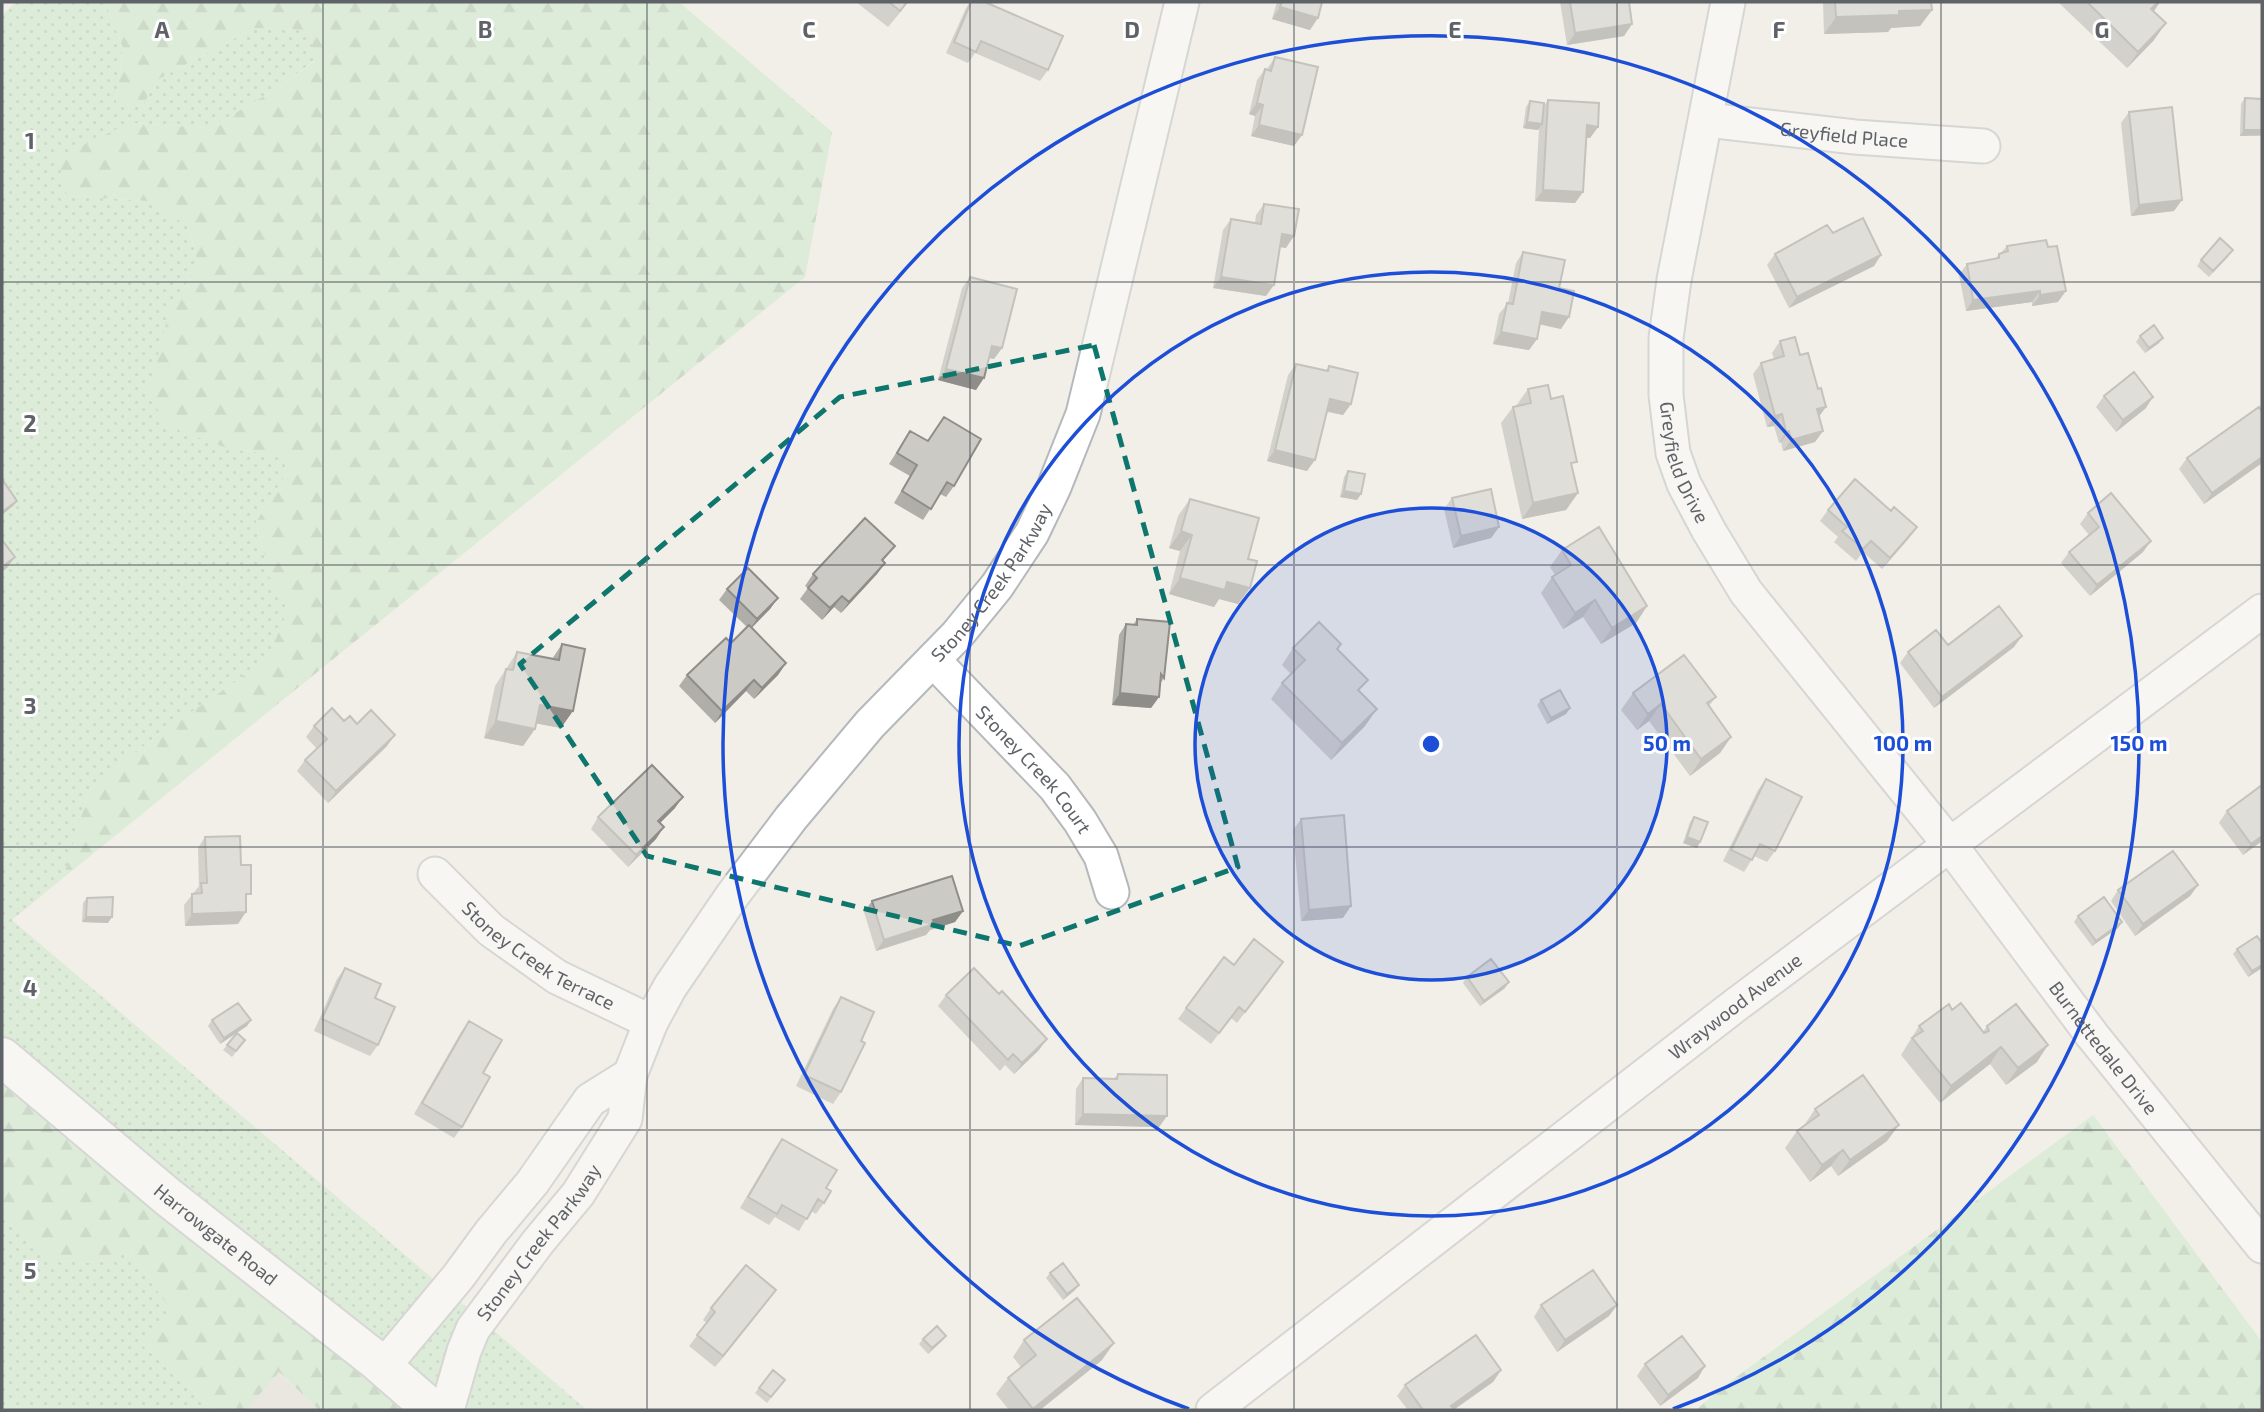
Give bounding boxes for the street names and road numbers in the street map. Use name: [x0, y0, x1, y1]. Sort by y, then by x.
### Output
street label: Greyfield Place: [1779, 116, 1909, 152]
street label: Greyfield Drive: [1656, 400, 1715, 527]
street label: Stoney Creek Parkway: [926, 499, 1056, 666]
street label: Stoney Creek Court: [972, 700, 1097, 837]
street label: Stoney Creek Terrace: [458, 896, 619, 1014]
street label: Wraywood Avenue: [1664, 948, 1806, 1064]
street label: Burnettedale Drive: [2045, 976, 2163, 1119]
street label: Stoney Creek Parkway: [471, 1159, 605, 1325]
street label: Harrowgate Road: [150, 1178, 283, 1290]

